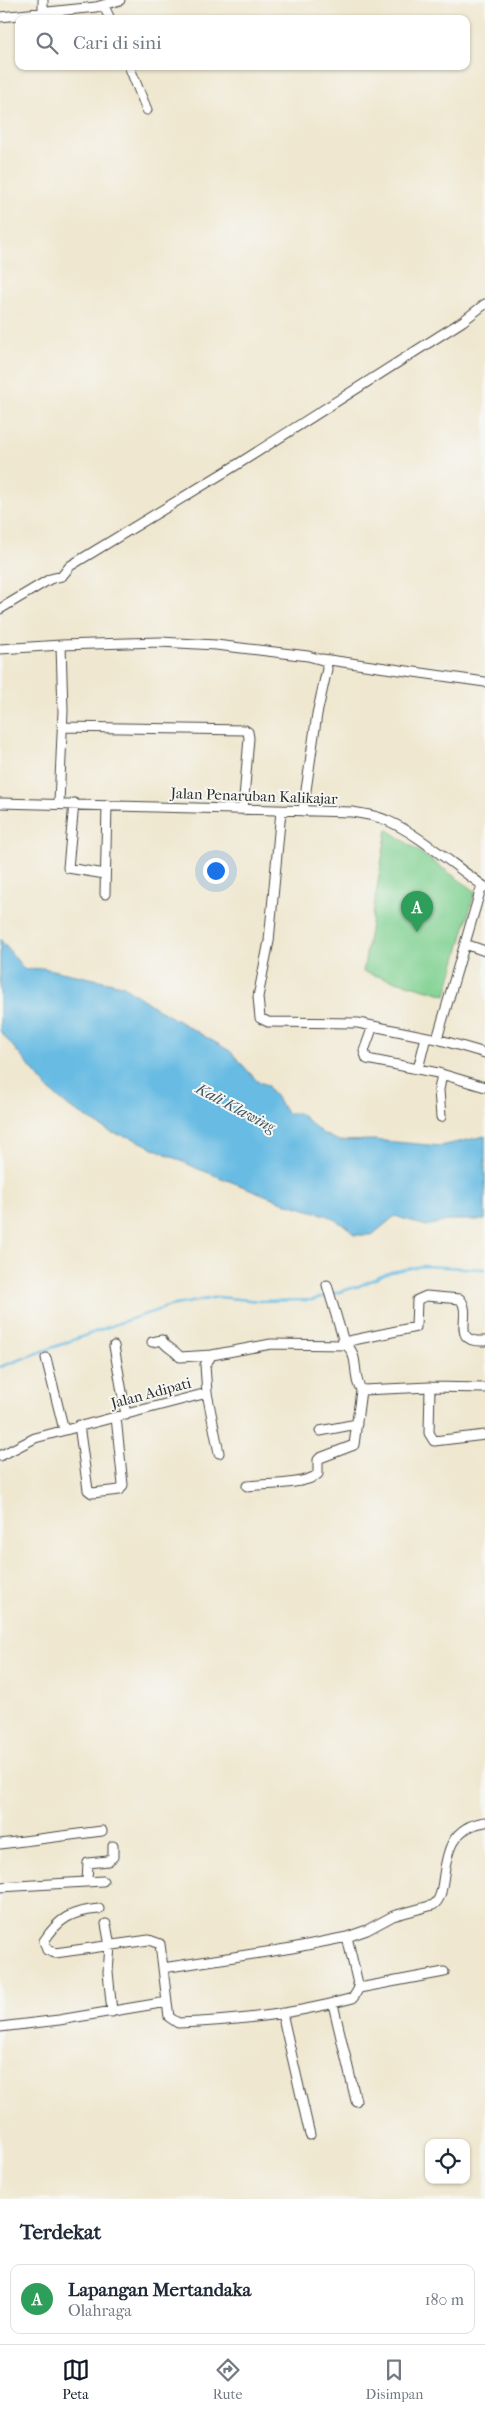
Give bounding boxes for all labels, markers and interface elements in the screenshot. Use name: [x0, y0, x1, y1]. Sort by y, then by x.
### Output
search box: [15, 15, 470, 70]
icon: search: [33, 29, 61, 57]
text: Cari di sini: [73, 32, 162, 54]
street label: Jalan Penaruban Kalikajar: [169, 784, 338, 808]
your location: [203, 858, 229, 884]
pin: A: [401, 891, 433, 932]
water label: Kali Klawing: [192, 1078, 279, 1137]
street label: Jalan Adipati: [108, 1373, 194, 1413]
map controls: [425, 2139, 470, 2184]
button: locate: [425, 2139, 470, 2184]
text: Terdekat: [20, 2220, 101, 2244]
text: Lapangan Mertandaka: [68, 2279, 251, 2301]
text: A: [32, 2290, 42, 2309]
text: 180 m: [425, 2290, 464, 2309]
text: Olahraga: [68, 2301, 132, 2320]
tab: Peta: [62, 2356, 90, 2403]
tab: Rute: [213, 2356, 242, 2403]
tab: Disimpan: [365, 2356, 423, 2403]

